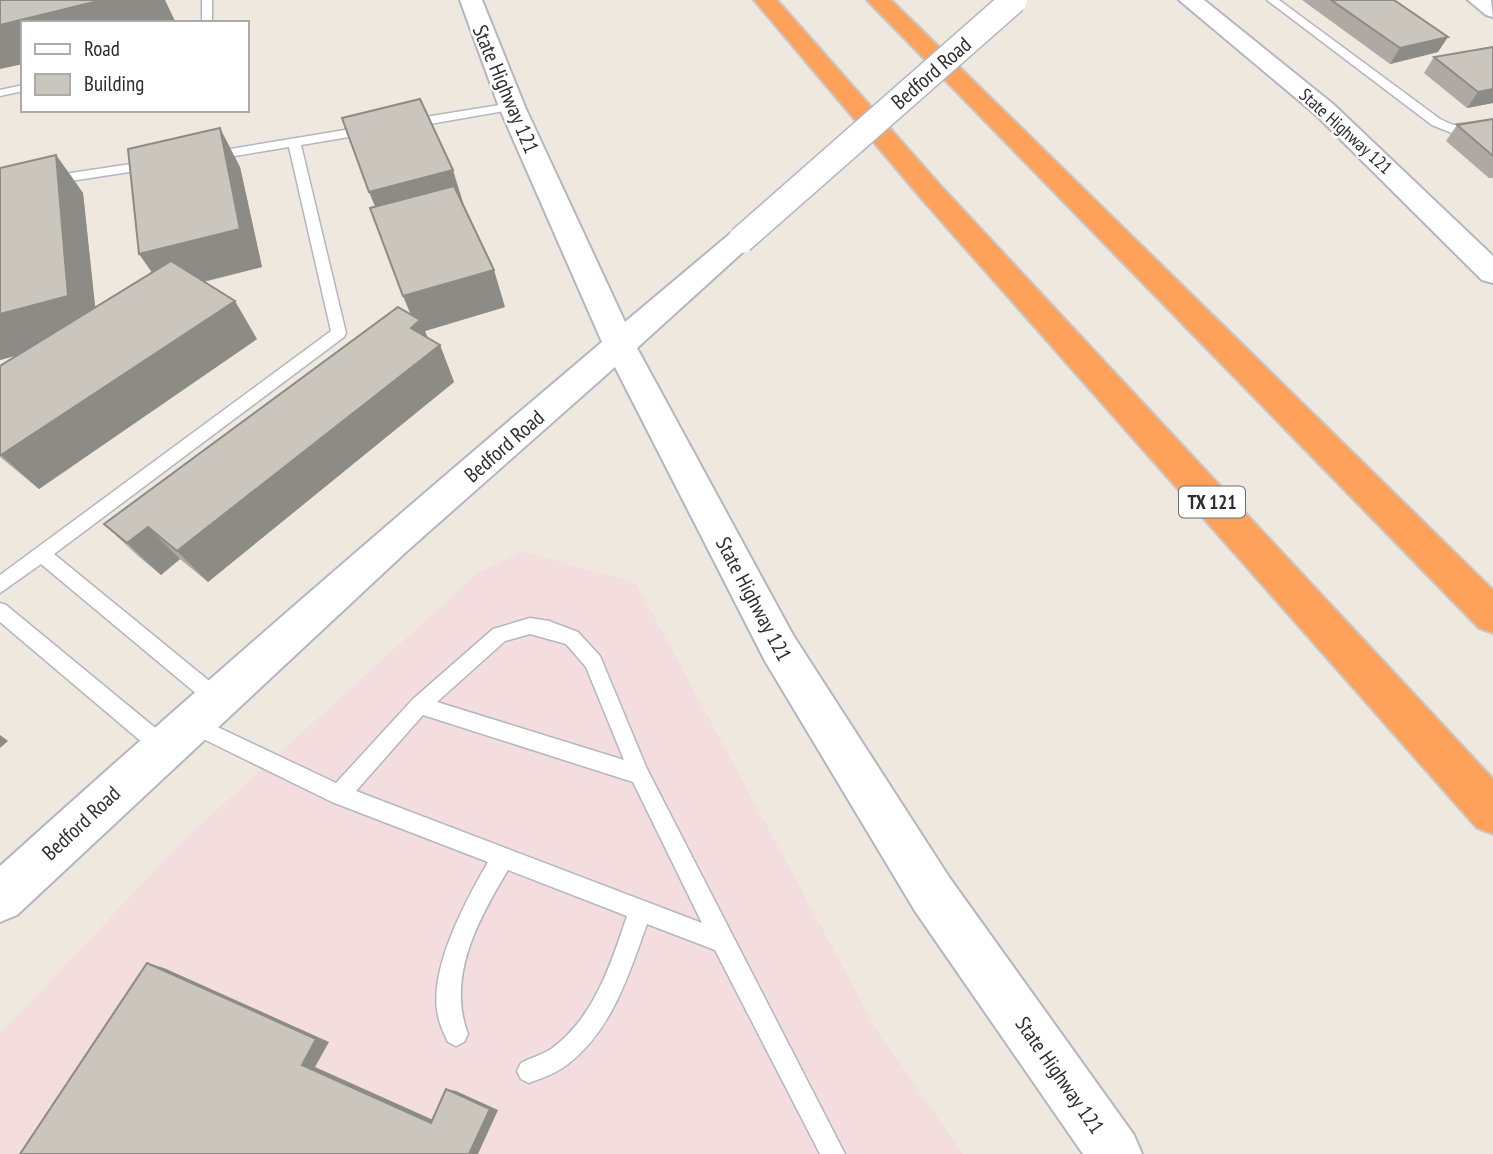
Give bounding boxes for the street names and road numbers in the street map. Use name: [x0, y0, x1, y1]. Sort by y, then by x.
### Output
street label: State Highway 121: [467, 21, 545, 157]
street label: Bedford Road: [886, 31, 976, 115]
street label: State Highway 121: [1295, 83, 1397, 179]
street label: Bedford Road: [459, 404, 549, 488]
road number: TX 121: [1179, 486, 1245, 517]
street label: State Highway 121: [710, 532, 798, 666]
street label: Bedford Road: [36, 780, 126, 866]
street label: State Highway 121: [1010, 1011, 1110, 1139]

